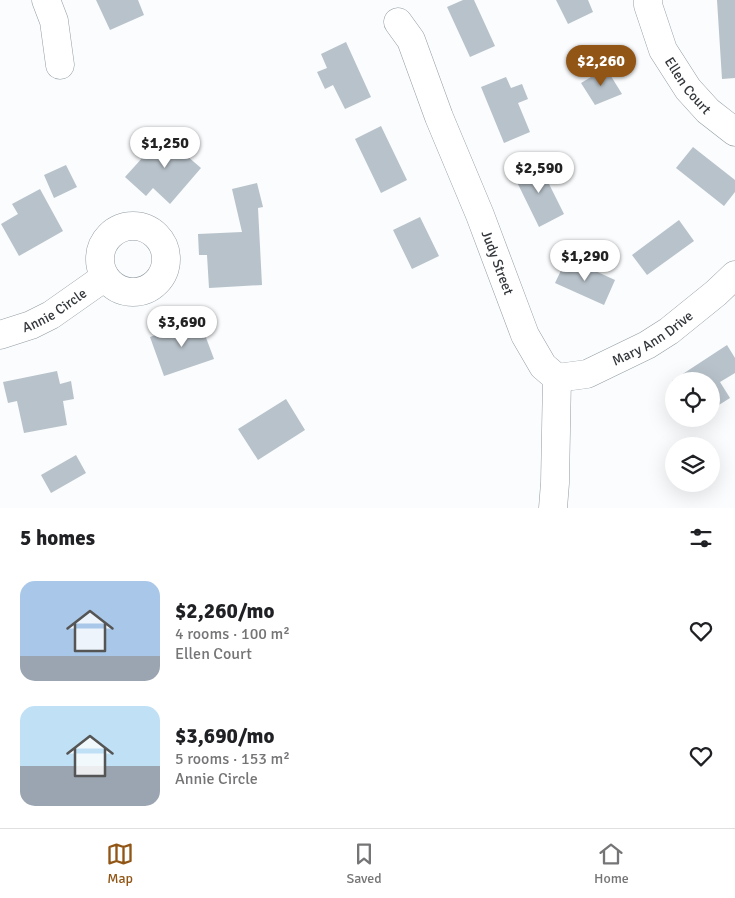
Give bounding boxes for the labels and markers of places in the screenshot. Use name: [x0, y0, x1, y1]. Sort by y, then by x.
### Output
pin: $2,260: [560, 44, 642, 87]
pin: $1,250: [124, 126, 206, 169]
pin: $2,590: [498, 152, 580, 194]
pin: $1,290: [544, 240, 626, 282]
pin: $3,690: [141, 306, 223, 348]

